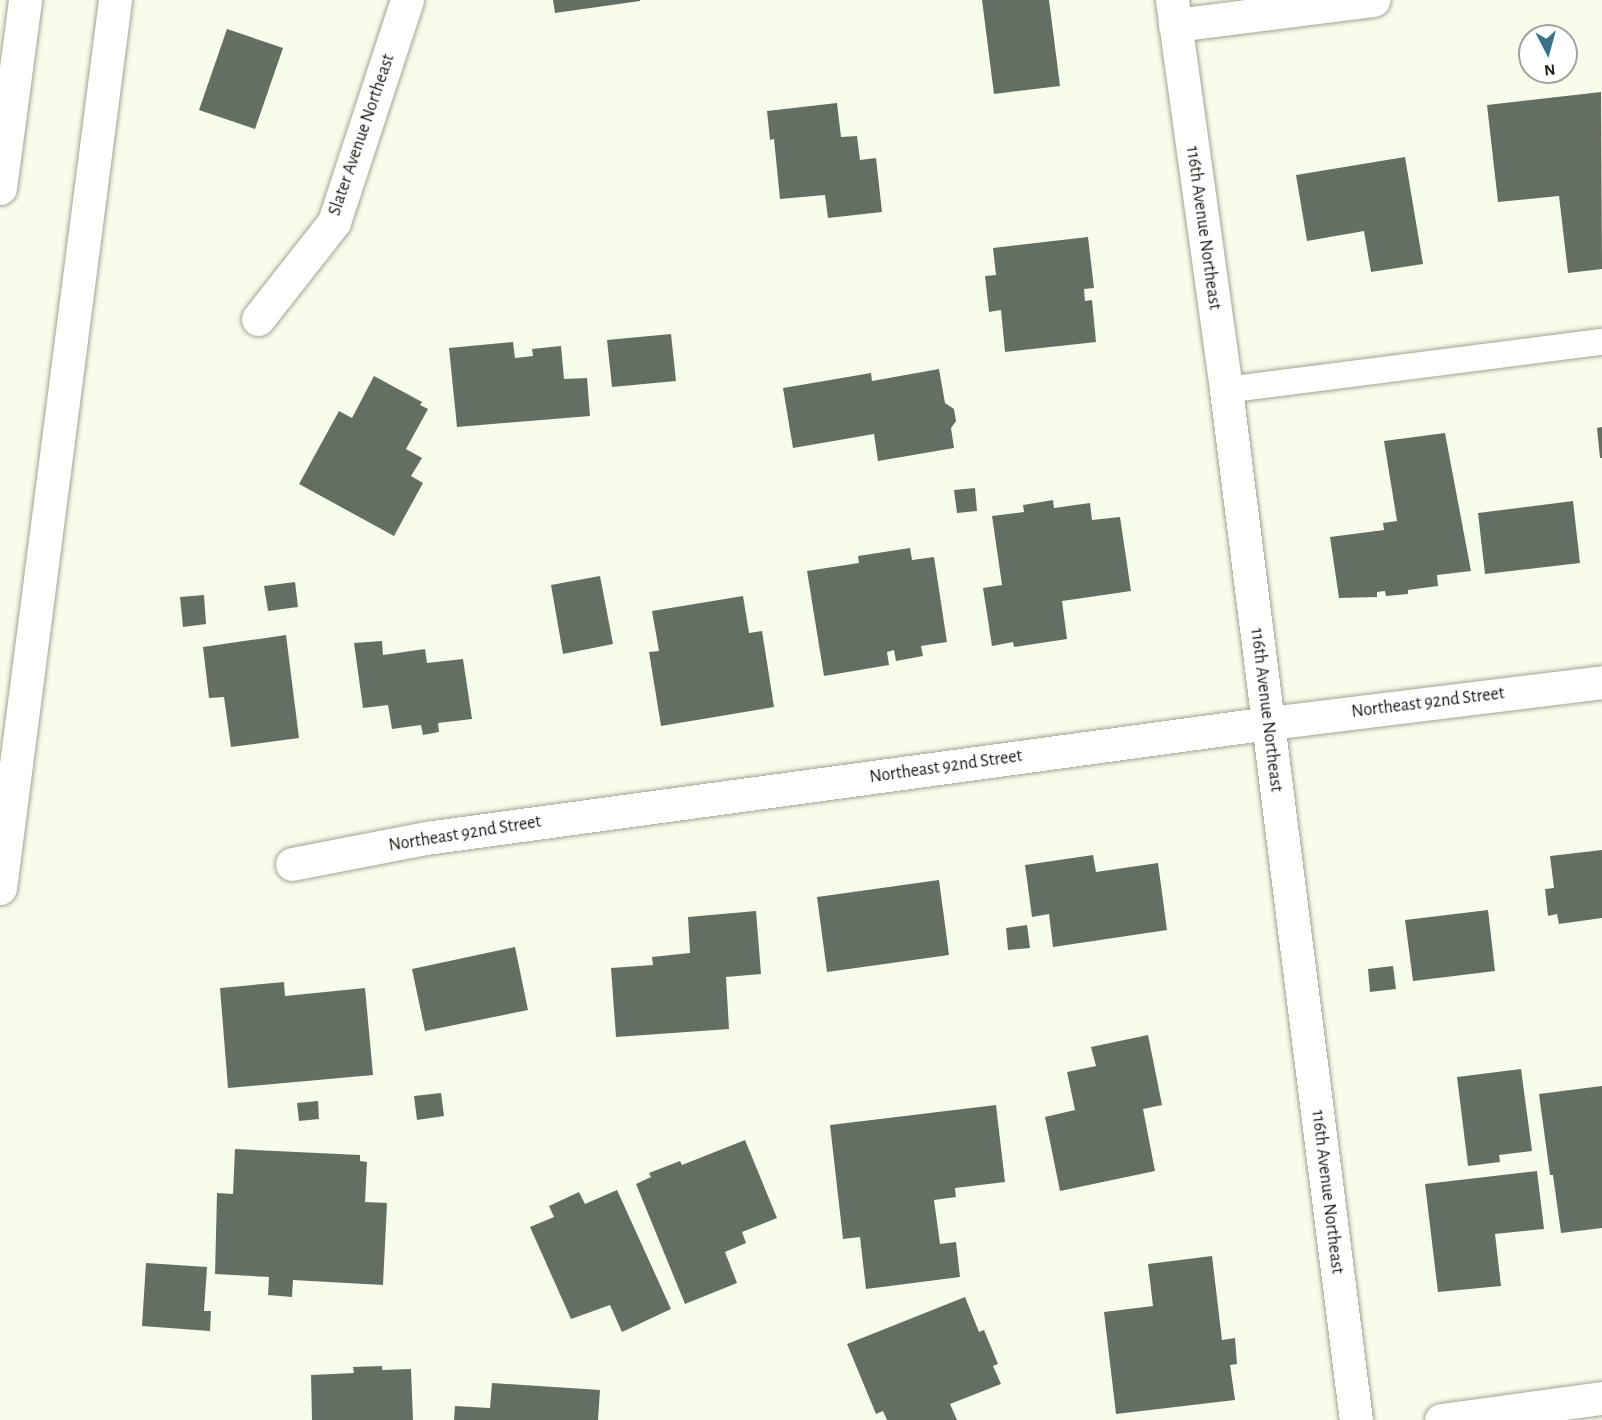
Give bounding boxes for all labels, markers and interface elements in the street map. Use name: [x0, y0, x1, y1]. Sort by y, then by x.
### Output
north arrow: [1518, 24, 1578, 84]
street label: Slater Avenue Northeast: [324, 51, 400, 219]
text: N: [1543, 61, 1556, 78]
street label: 116th Avenue Northeast: [1181, 145, 1225, 311]
street label: 116th Avenue Northeast: [1245, 627, 1287, 793]
street label: Northeast 92nd Street: [1350, 683, 1506, 723]
street label: Northeast 92nd Street: [868, 746, 1024, 788]
street label: Northeast 92nd Street: [387, 811, 543, 857]
street label: 116th Avenue Northeast: [1306, 1109, 1348, 1275]

